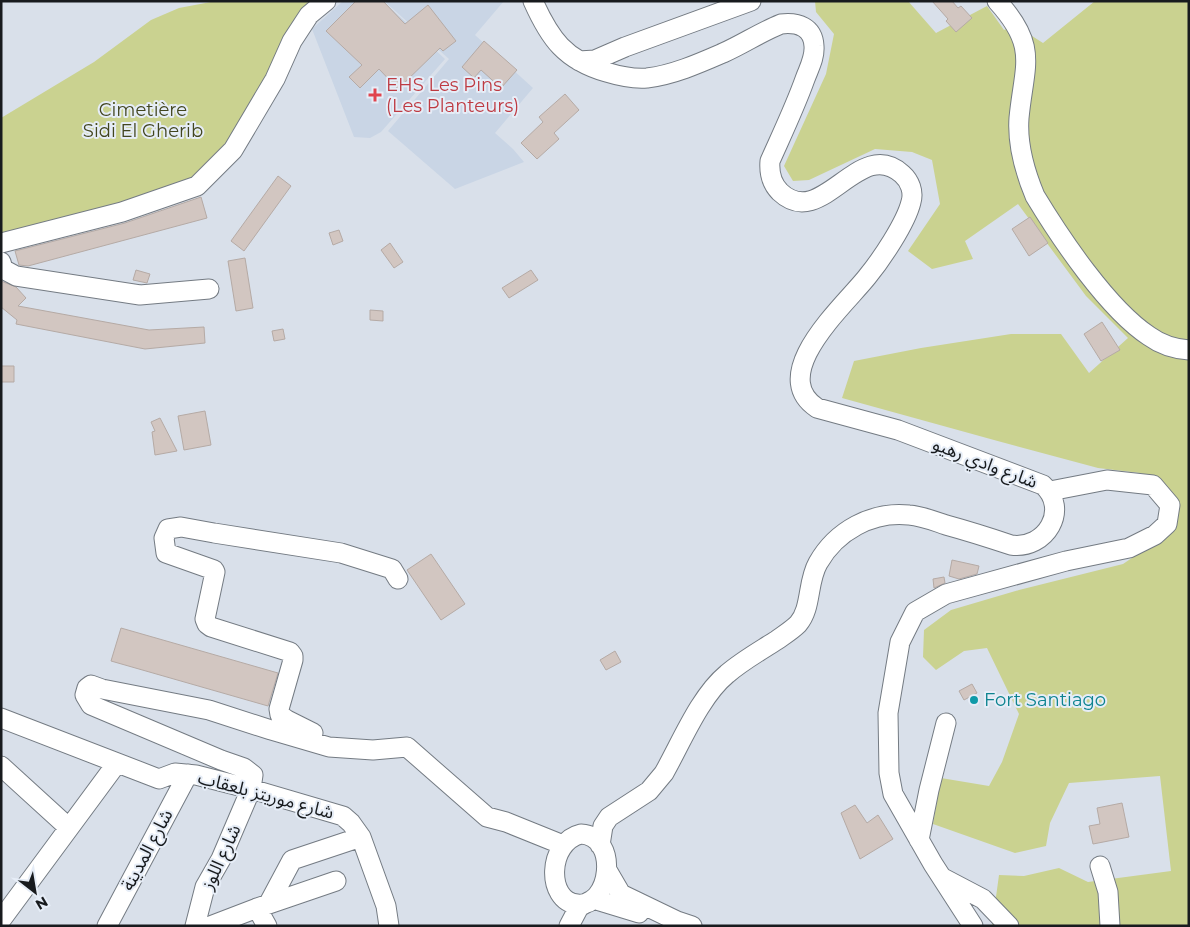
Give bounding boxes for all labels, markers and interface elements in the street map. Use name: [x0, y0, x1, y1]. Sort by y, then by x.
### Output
place label: EHS Les Pins (Les Planteurs): [386, 74, 519, 117]
marker: EHS Les Pins (Les Planteurs): [368, 88, 382, 102]
park label: Cimetière Sidi El Gherib: [83, 99, 203, 142]
street label: شارع وادي رهيو: [928, 433, 1041, 496]
place label: Fort Santiago: [984, 689, 1106, 711]
marker: Fort Santiago: [968, 694, 980, 706]
street label: شارع موريتز بلعقاب: [195, 766, 336, 827]
street label: شارع المدينة: [116, 806, 180, 896]
street label: شارع اللوز: [196, 821, 248, 895]
north arrow: [10, 867, 60, 917]
text: N: [32, 893, 51, 914]

